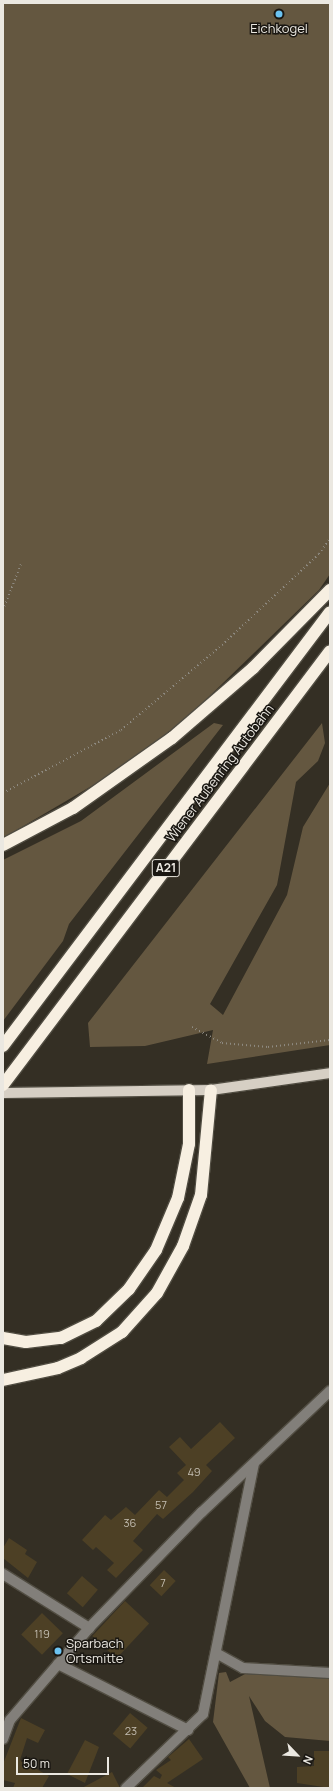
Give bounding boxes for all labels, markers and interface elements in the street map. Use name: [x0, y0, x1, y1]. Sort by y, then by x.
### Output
marker: Eichkogel: [274, 9, 284, 19]
place label: Eichkogel: [250, 20, 308, 36]
street label: Wiener Außenring Autobahn: [163, 701, 277, 845]
road number: A21: [151, 858, 181, 878]
house number: 49: [187, 1465, 201, 1479]
house number: 57: [155, 1498, 167, 1512]
house number: 36: [124, 1516, 136, 1530]
house number: 7: [160, 1576, 166, 1590]
house number: 119: [34, 1627, 50, 1641]
place label: Sparbach Ortsmitte: [66, 1636, 123, 1667]
marker: Sparbach Ortsmitte: [53, 1646, 63, 1656]
house number: 23: [125, 1724, 137, 1738]
north arrow: [277, 1735, 317, 1775]
scale bar: [18, 1749, 111, 1775]
text: N: [300, 1754, 317, 1767]
text: 50 m: [23, 1755, 50, 1772]

